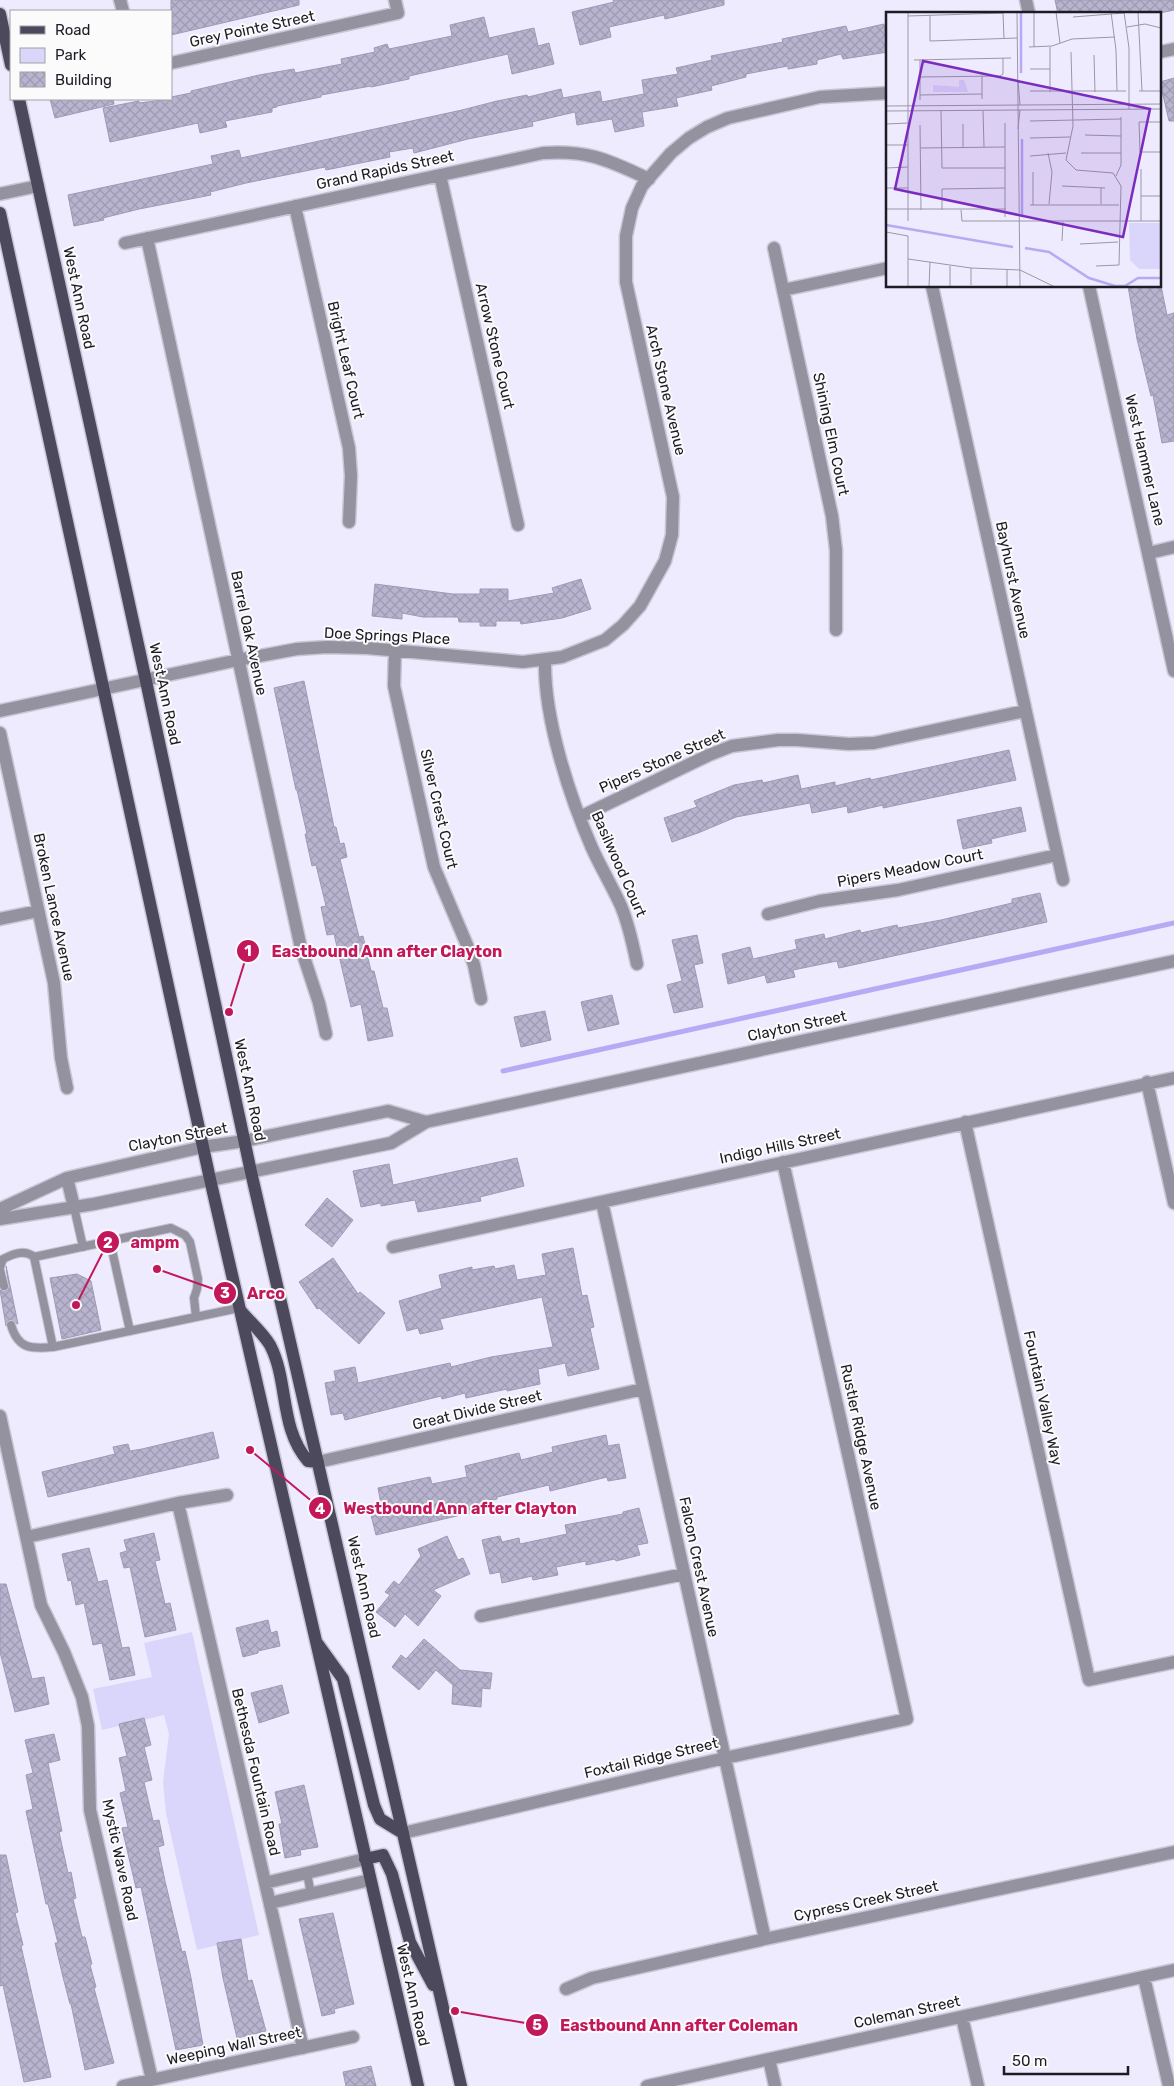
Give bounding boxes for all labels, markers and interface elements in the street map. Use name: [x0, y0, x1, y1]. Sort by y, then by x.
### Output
street label: Grey Pointe Street: [188, 7, 316, 51]
legend: [10, 10, 172, 100]
inset map: [886, 12, 1162, 288]
text: Road: [55, 21, 91, 39]
text: Park: [55, 46, 86, 64]
text: Building: [55, 71, 112, 89]
street label: Grand Rapids Street: [315, 147, 455, 193]
street label: West Ann Road: [59, 245, 99, 351]
street label: Arrow Stone Court: [472, 281, 518, 411]
street label: Bright Leaf Court: [324, 299, 368, 421]
street label: Arch Stone Avenue: [642, 323, 690, 457]
street label: Shining Elm Court: [809, 371, 853, 497]
street label: West Hammer Lane: [1121, 392, 1169, 528]
street label: Bayhurst Avenue: [992, 520, 1034, 640]
street label: Barrel Oak Avenue: [227, 569, 271, 697]
street label: Doe Springs Place: [323, 624, 451, 648]
street label: West Ann Road: [145, 641, 185, 747]
street label: Pipers Stone Street: [596, 725, 728, 797]
street label: Silver Crest Court: [416, 747, 462, 871]
street label: Basilwood Court: [588, 808, 650, 920]
street label: Broken Lance Avenue: [29, 831, 79, 983]
street label: Pipers Meadow Court: [836, 845, 985, 891]
callout: Eastbound Ann after Clayton: [236, 935, 512, 966]
text: 1: [244, 942, 252, 960]
text: Eastbound Ann after Clayton: [272, 942, 502, 961]
street label: Clayton Street: [746, 1007, 848, 1045]
street label: West Ann Road: [230, 1037, 270, 1143]
street label: Clayton Street: [127, 1119, 229, 1155]
street label: Indigo Hills Street: [718, 1124, 842, 1168]
callout: ampm: [95, 1227, 189, 1258]
text: ampm: [131, 1233, 179, 1252]
text: 2: [103, 1234, 113, 1252]
callout: Arco: [212, 1278, 295, 1309]
text: 3: [220, 1284, 230, 1302]
text: Arco: [247, 1284, 285, 1303]
street label: Fountain Valley Way: [1020, 1329, 1066, 1467]
street label: Rustler Ridge Avenue: [837, 1362, 885, 1512]
street label: Great Divide Street: [411, 1386, 544, 1434]
callout: Westbound Ann after Clayton: [308, 1493, 587, 1524]
street label: Falcon Crest Avenue: [675, 1495, 723, 1639]
text: Westbound Ann after Clayton: [343, 1499, 577, 1518]
text: 4: [315, 1500, 325, 1518]
street label: West Ann Road: [343, 1534, 385, 1640]
street label: Bethesda Fountain Road: [228, 1686, 284, 1858]
street label: Foxtail Ridge Street: [582, 1734, 720, 1782]
street label: Mystic Wave Road: [98, 1797, 142, 1923]
street label: Cypress Creek Street: [792, 1877, 940, 1925]
street label: West Ann Road: [392, 1942, 434, 2048]
street label: Coleman Street: [852, 1992, 962, 2032]
callout: Eastbound Ann after Coleman: [524, 2010, 808, 2041]
text: 5: [532, 2016, 542, 2034]
text: Eastbound Ann after Coleman: [560, 2016, 798, 2035]
street label: Weeping Wall Street: [165, 2023, 303, 2069]
scale bar: [1004, 2044, 1128, 2076]
text: 50 m: [1012, 2052, 1047, 2070]

